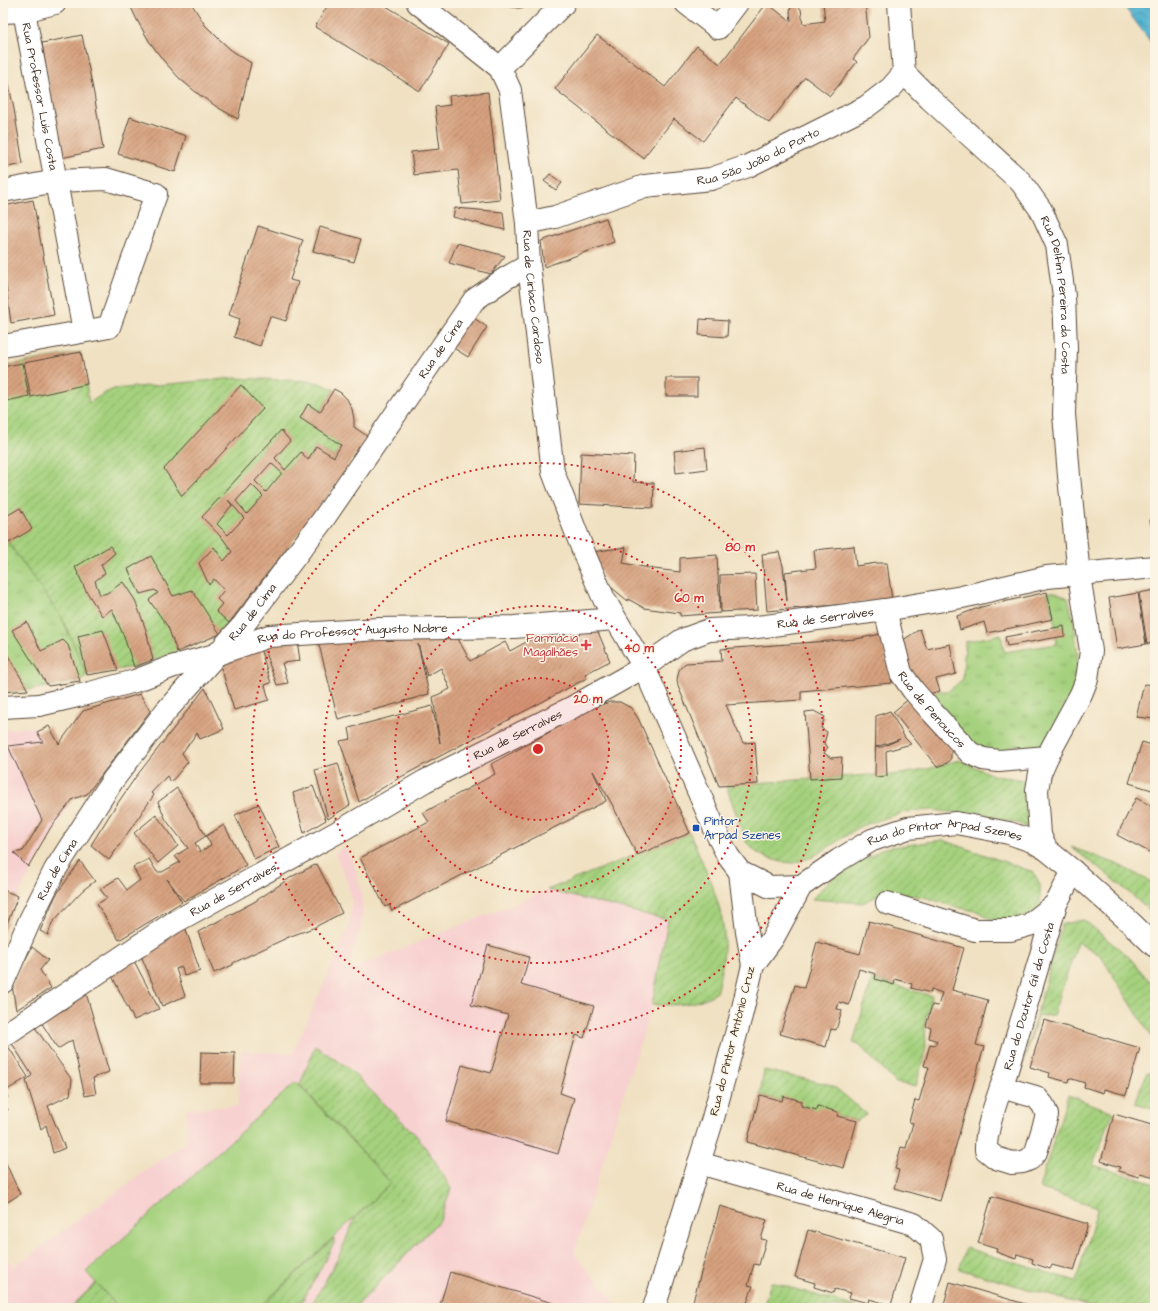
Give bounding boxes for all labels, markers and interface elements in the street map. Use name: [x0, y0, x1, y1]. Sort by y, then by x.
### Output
street label: Rua Professor Luís Costa: [17, 21, 62, 172]
street label: Rua São João do Porto: [696, 124, 823, 189]
street label: Rua Delfim Pereira da Costa: [1036, 213, 1074, 374]
street label: Rua de Ciríaco Cardoso: [518, 230, 548, 365]
street label: Rua de Cima: [415, 316, 468, 382]
text: 80 m: [725, 539, 755, 556]
street label: Rua de Cima: [225, 580, 281, 645]
text: 60 m: [674, 590, 704, 607]
street label: Rua de Serralves: [776, 604, 875, 633]
street label: Rua do Professor Augusto Nobre: [255, 620, 448, 648]
place label: Farmácia Magalhães: [523, 630, 578, 662]
marker: Farmácia Magalhães: [581, 640, 591, 650]
text: 40 m: [624, 640, 655, 657]
street label: Rua de Penoucos: [894, 668, 969, 752]
text: 20 m: [573, 691, 603, 708]
street label: Rua de Serralves: [471, 706, 565, 764]
centre of rings: [531, 742, 545, 756]
place label: Pintor Arpad Szenes: [704, 813, 781, 844]
street label: Rua do Pintor Arpad Szenes: [864, 815, 1025, 850]
marker: Pintor Arpad Szenes: [691, 823, 701, 833]
street label: Rua de Cima: [33, 835, 82, 903]
street label: Rua de Serralves: [187, 859, 280, 921]
street label: Rua do Doutor Gil da Costa: [999, 920, 1059, 1072]
street label: Rua do Pintor António Cruz: [706, 965, 759, 1118]
street label: Rua de Henrique Alegria: [775, 1177, 906, 1230]

